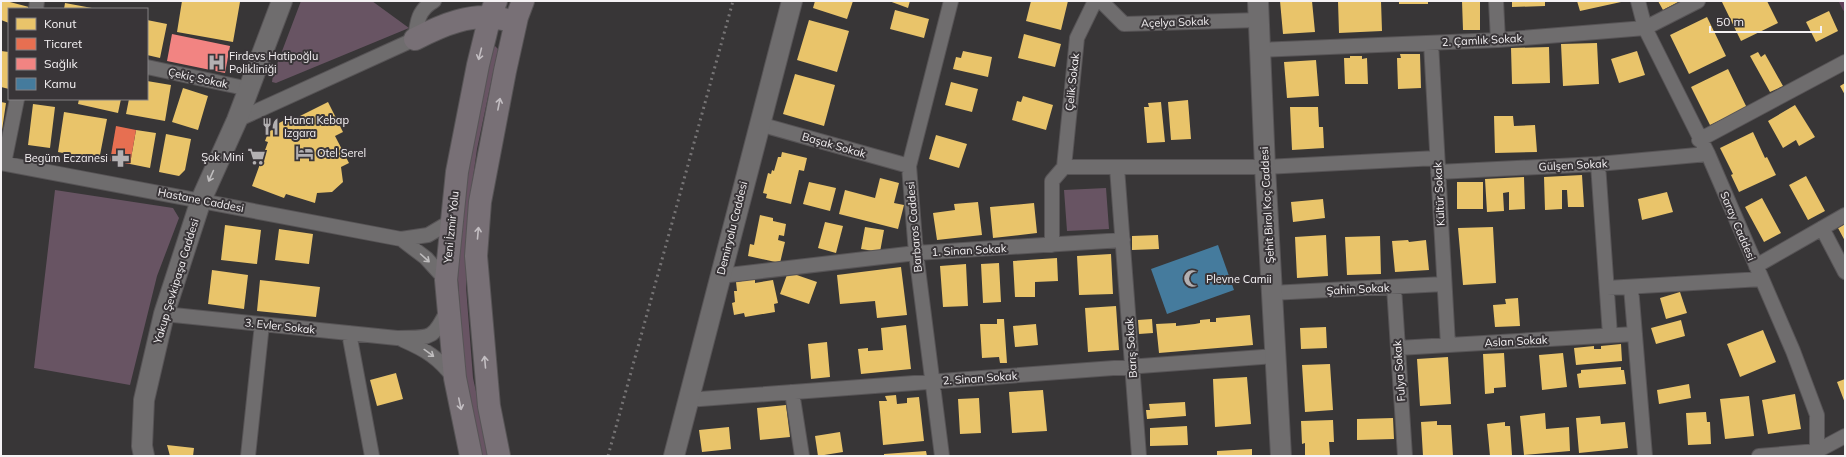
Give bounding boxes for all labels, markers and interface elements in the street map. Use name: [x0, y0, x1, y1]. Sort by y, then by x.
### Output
legend: [8, 8, 148, 100]
scale bar: [1710, 8, 1821, 34]
street label: Açelya Sokak: [1141, 14, 1210, 30]
text: 50 m: [1716, 14, 1744, 29]
text: Konut: [44, 16, 76, 31]
street label: 2. Çamlık Sokak: [1442, 31, 1523, 49]
text: Ticaret: [44, 36, 82, 51]
one-way arrow: [476, 47, 484, 60]
place label: Firdevs Hatipoğlu Polikliniği: [229, 49, 318, 76]
hospital icon: Firdevs Hatipoğlu Polikliniği: [206, 52, 226, 72]
street label: Çelik Sokak: [1062, 52, 1082, 112]
text: Sağlık: [44, 56, 79, 71]
street label: Çekiç Sokak: [167, 65, 229, 91]
text: Kamu: [44, 76, 76, 91]
one-way arrow: [495, 98, 503, 111]
place label: Hancı Kebap Izgara: [284, 113, 349, 140]
restaurant icon: Hancı Kebap Izgara: [261, 116, 281, 136]
street label: Başak Sokak: [800, 129, 868, 161]
hotel icon: Otel Serel: [294, 143, 314, 163]
place label: Otel Serel: [317, 146, 366, 160]
street label: Şehit Birol Koç Caddesi: [1257, 146, 1277, 264]
supermarket icon: Şok Mini: [247, 147, 267, 167]
pharmacy icon: Begüm Eczanesi: [111, 148, 131, 168]
place label: Şok Mini: [201, 150, 244, 164]
place label: Begüm Eczanesi: [24, 151, 108, 165]
street label: Gülşen Sokak: [1538, 156, 1608, 174]
street label: Kültür Sokak: [1430, 161, 1448, 226]
one-way arrow: [207, 170, 215, 182]
street label: Demiryolu Caddesi: [714, 180, 750, 276]
street label: Barbaros Caddesi: [903, 181, 925, 273]
street label: Hastane Caddesi: [157, 185, 245, 215]
street label: Saray Caddesi: [1717, 189, 1759, 263]
street label: Yeni İzmir Yolu: [440, 190, 462, 265]
street label: Yakup Şevkipaşa Caddesi: [150, 217, 202, 346]
one-way arrow: [474, 227, 481, 240]
street label: 1. Sinan Sokak: [931, 241, 1007, 259]
one-way arrow: [420, 253, 430, 262]
mosque icon: Plevne Camii: [1183, 269, 1203, 289]
place label: Plevne Camii: [1206, 272, 1272, 286]
street label: Şahin Sokak: [1326, 280, 1390, 298]
street label: 3. Evler Sokak: [244, 315, 316, 337]
street label: Barış Sokak: [1122, 317, 1140, 378]
street label: Aslan Sokak: [1484, 332, 1548, 350]
street label: Fulya Sokak: [1390, 340, 1408, 402]
one-way arrow: [423, 349, 434, 357]
one-way arrow: [482, 356, 489, 369]
street label: 2. Sinan Sokak: [942, 368, 1018, 388]
one-way arrow: [456, 397, 464, 410]

